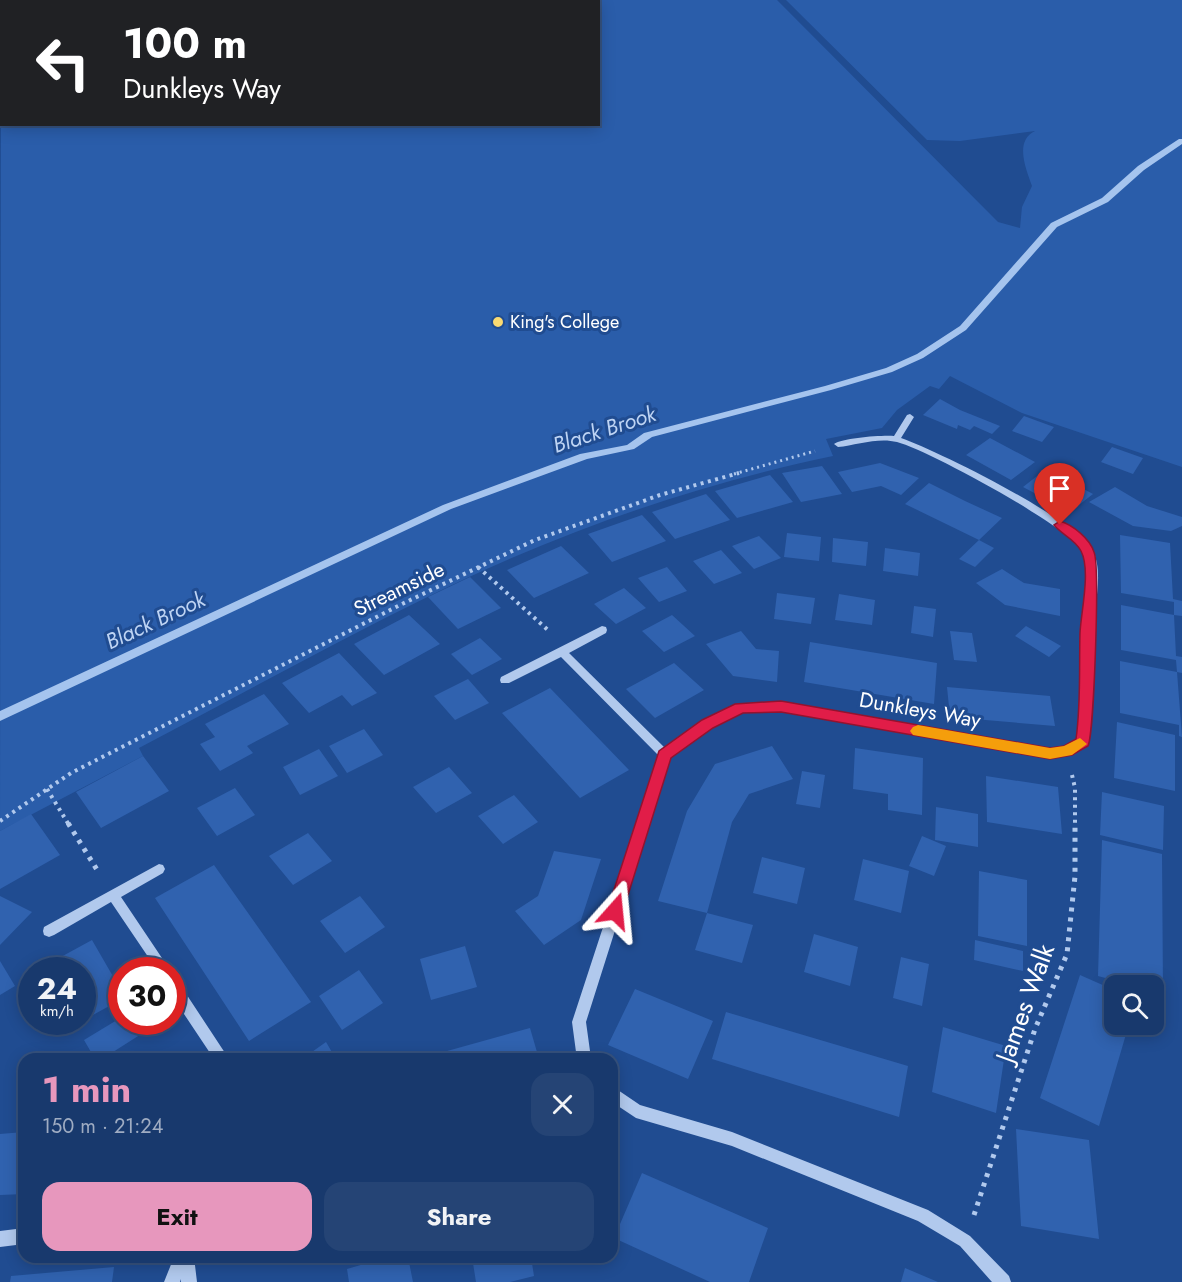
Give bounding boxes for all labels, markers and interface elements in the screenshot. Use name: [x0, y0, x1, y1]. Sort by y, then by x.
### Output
text: 100 m: [123, 13, 247, 74]
icon: left: [24, 24, 102, 102]
text: Dunkleys Way: [123, 69, 281, 108]
place label: King's College: [510, 309, 619, 335]
marker: King's College: [491, 315, 505, 329]
water label: Black Brook: [548, 397, 661, 461]
pin: [1034, 463, 1085, 525]
icon: arrive: [1043, 472, 1076, 505]
street label: Streamside: [349, 554, 450, 624]
water label: Black Brook: [100, 582, 212, 657]
street label: Dunkleys Way: [857, 685, 984, 736]
position arrow: [583, 879, 647, 943]
street label: James Walk: [985, 938, 1064, 1070]
speed limit sign: 30: [108, 957, 186, 1035]
text: 24: [37, 967, 77, 1010]
map controls: [1104, 975, 1164, 1035]
button: search: [1104, 975, 1164, 1035]
text: km/h: [40, 1000, 74, 1022]
text: 1 min: [42, 1063, 131, 1115]
button: close: [531, 1073, 594, 1136]
text: 150 m · 21:24: [42, 1112, 163, 1141]
button: Exit: [42, 1182, 312, 1251]
button: Share: [324, 1182, 594, 1251]

